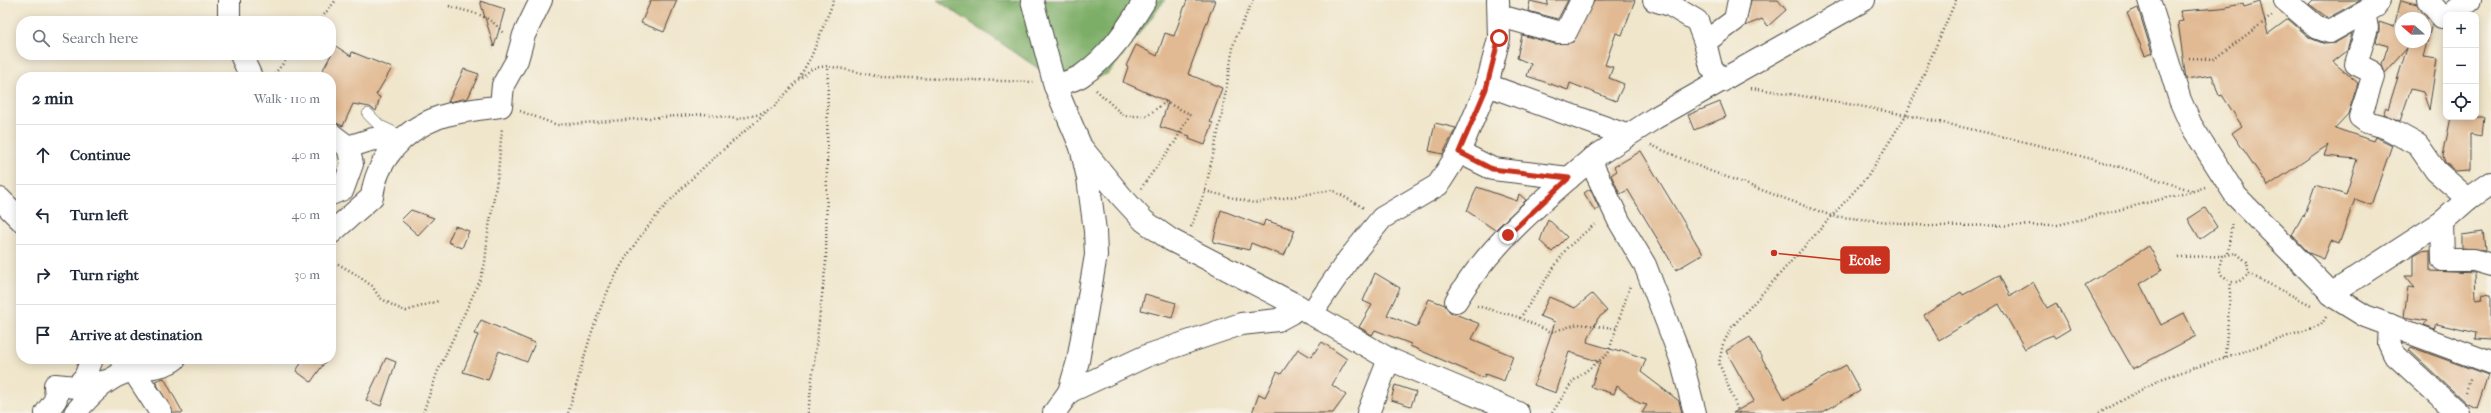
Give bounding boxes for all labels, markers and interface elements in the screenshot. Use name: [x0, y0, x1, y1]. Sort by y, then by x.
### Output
north arrow: [2395, 12, 2431, 48]
map controls: [2443, 12, 2479, 120]
button: +: [2443, 12, 2479, 48]
search box: [16, 16, 336, 60]
icon: search: [30, 27, 52, 49]
text: Search here: [62, 29, 138, 47]
route start: [1490, 29, 1508, 47]
button: −: [2443, 48, 2479, 84]
button: locate: [2443, 84, 2479, 120]
text: 2 min: [32, 88, 73, 108]
text: Walk · 110 m: [254, 91, 320, 106]
icon: ahead: [32, 144, 54, 166]
text: Continue: [70, 146, 130, 164]
text: 40 m: [292, 147, 320, 162]
icon: left: [32, 204, 54, 226]
text: Turn left: [70, 206, 128, 224]
text: 40 m: [292, 207, 320, 222]
route end: [1499, 226, 1517, 244]
callout: Ecole: [1841, 247, 1889, 273]
text: Ecole: [1849, 252, 1881, 269]
icon: right: [32, 264, 54, 286]
text: Turn right: [70, 266, 139, 284]
text: 30 m: [294, 267, 320, 282]
icon: arrive: [32, 324, 54, 346]
text: Arrive at destination: [70, 326, 202, 344]

